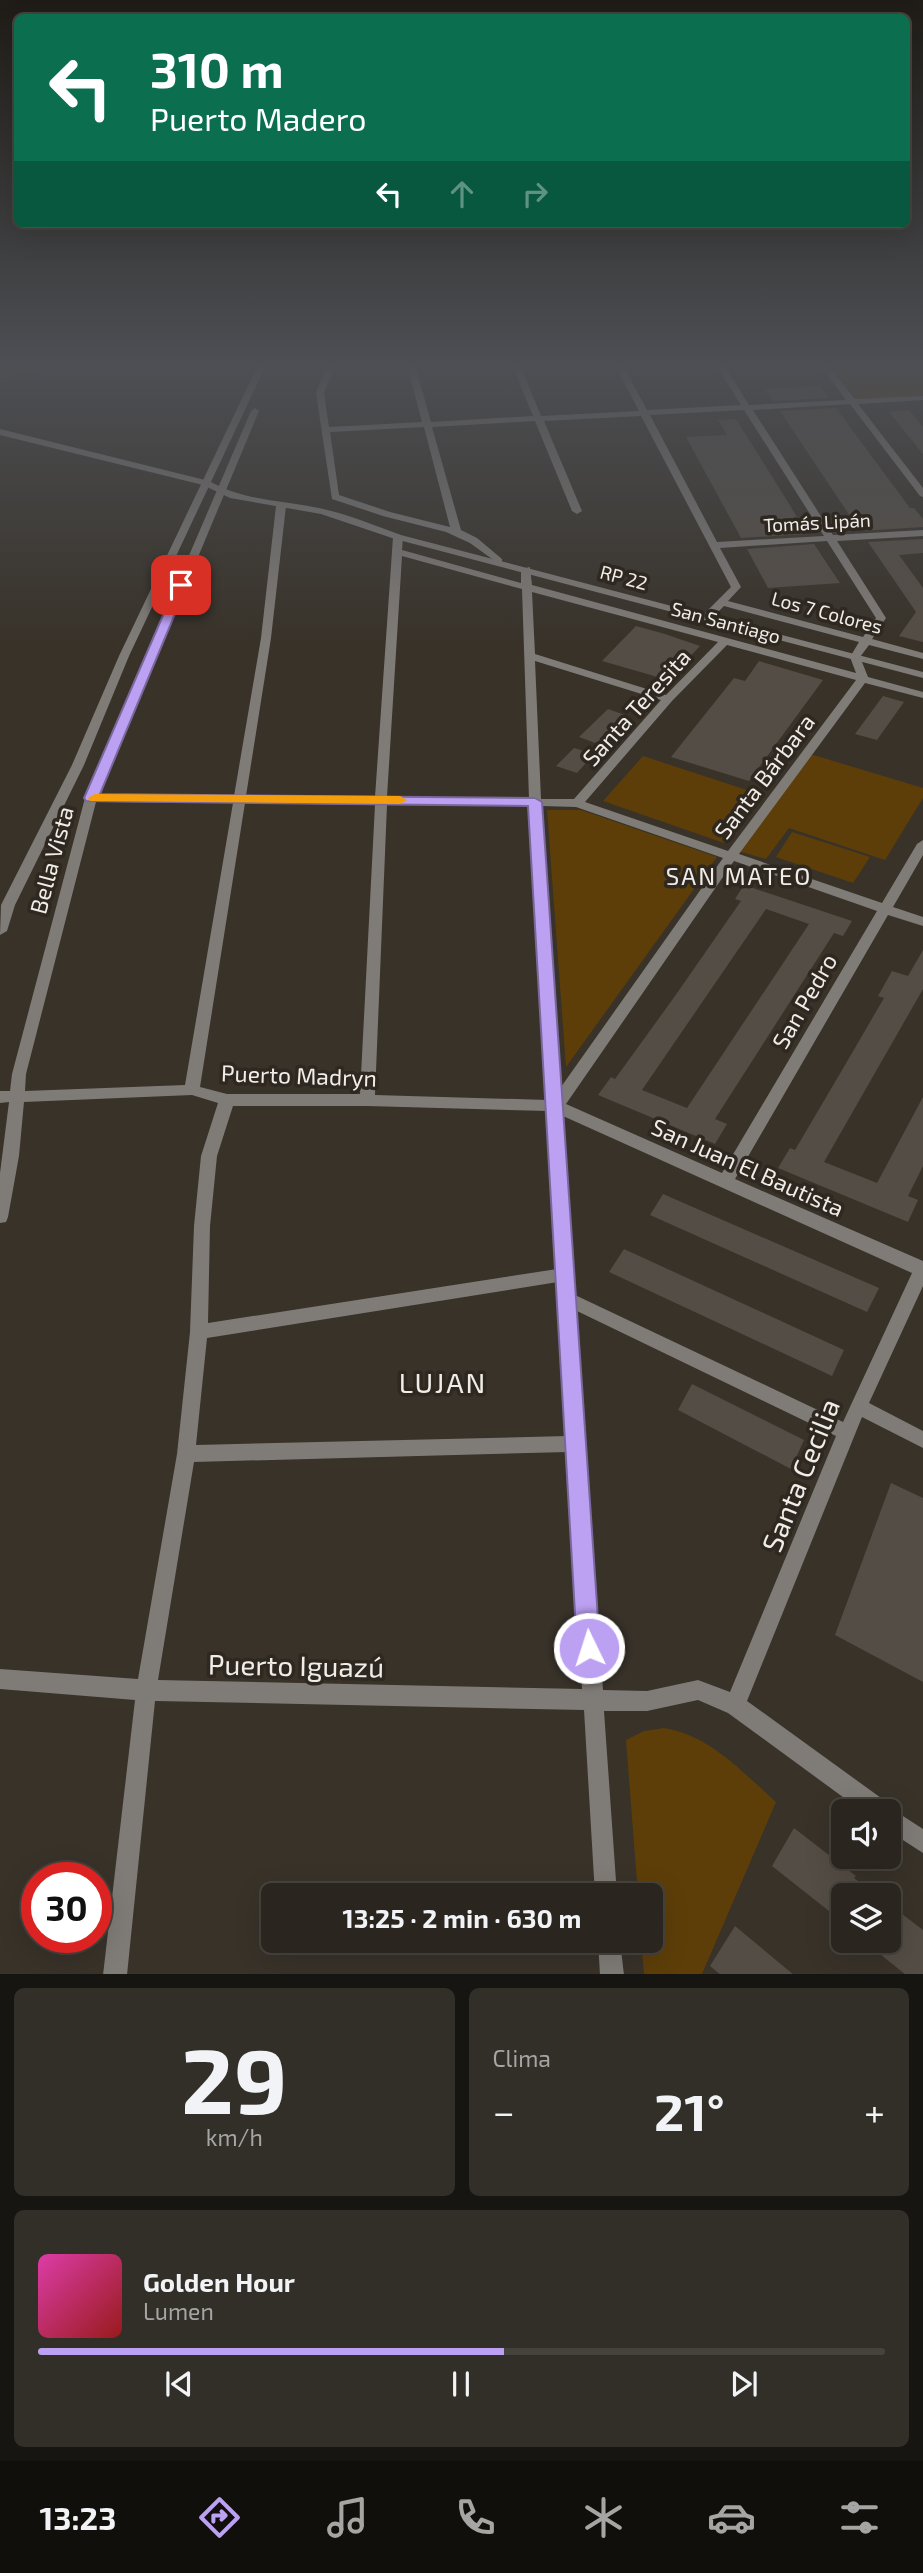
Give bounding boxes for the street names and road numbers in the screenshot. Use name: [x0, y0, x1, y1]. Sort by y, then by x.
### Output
street label: Tomás Lipán: [763, 508, 871, 536]
street label: RP 22: [598, 560, 650, 594]
street label: Los 7 Colores: [769, 586, 885, 638]
street label: San Santiago: [669, 596, 783, 648]
street label: Santa Teresita: [576, 643, 696, 771]
street label: Santa Bárbara: [708, 708, 820, 844]
street label: Bella Vista: [23, 803, 79, 917]
street label: San Pedro: [766, 949, 842, 1053]
street label: Puerto Madryn: [221, 1058, 377, 1092]
street label: San Juan El Bautista: [648, 1112, 848, 1222]
street label: Santa Cecilia: [754, 1394, 846, 1556]
street label: Puerto Iguazú: [208, 1646, 384, 1684]

